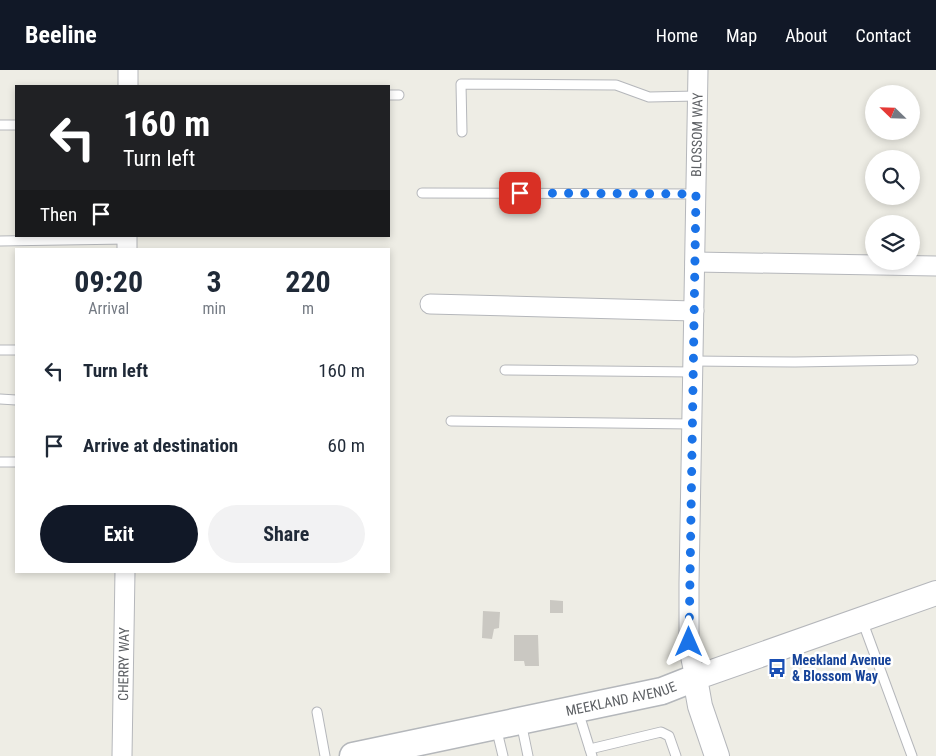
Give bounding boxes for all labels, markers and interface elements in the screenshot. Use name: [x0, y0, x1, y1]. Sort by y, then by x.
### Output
text: Beeline: [25, 21, 97, 49]
text: Home: [656, 25, 698, 46]
text: Map: [726, 25, 757, 46]
text: About: [785, 25, 827, 46]
text: Contact: [855, 25, 911, 46]
north arrow: [865, 85, 920, 140]
map controls: [865, 85, 920, 270]
street label: BLOSSOM WAY: [688, 92, 706, 177]
text: 160 m: [123, 104, 210, 145]
icon: left: [40, 105, 105, 170]
text: Turn left: [123, 146, 195, 171]
button: search: [865, 150, 920, 205]
pin: [499, 172, 541, 214]
icon: arrive: [506, 179, 534, 207]
icon: arrive: [87, 200, 115, 228]
text: Then: [40, 203, 77, 226]
button: layers: [865, 215, 920, 270]
text: 09:20: [74, 264, 143, 299]
text: 3: [207, 264, 222, 299]
text: 220: [285, 264, 331, 299]
text: Arrival: [88, 299, 129, 318]
text: min: [202, 299, 226, 318]
text: m: [302, 299, 314, 318]
icon: left: [40, 357, 68, 385]
text: Turn left: [83, 359, 148, 382]
text: 160 m: [318, 359, 365, 382]
icon: arrive: [40, 432, 68, 460]
text: Arrive at destination: [83, 434, 238, 457]
text: 60 m: [328, 434, 365, 457]
button: Exit: [40, 505, 198, 563]
button: Share: [208, 505, 365, 563]
position arrow: [662, 615, 714, 667]
street label: CHERRY WAY: [115, 626, 132, 701]
place label: Meekland Avenue & Blossom Way: [792, 652, 892, 684]
bus stop icon: Meekland Avenue & Blossom Way: [766, 657, 788, 679]
street label: MEEKLAND AVENUE: [564, 678, 679, 719]

